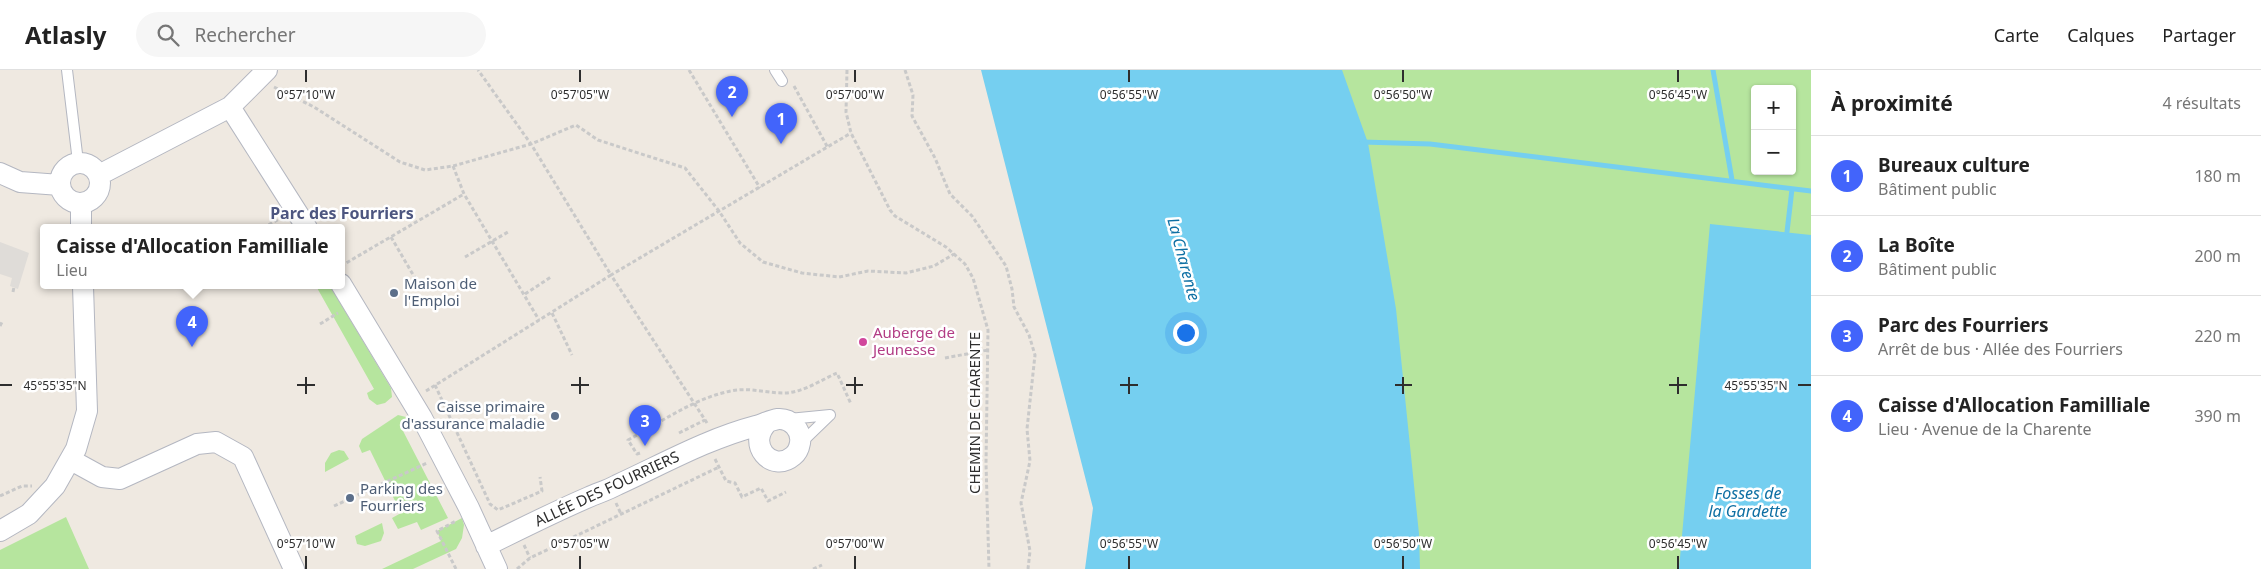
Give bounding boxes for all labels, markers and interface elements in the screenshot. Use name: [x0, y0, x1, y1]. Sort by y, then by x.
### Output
search box: [136, 12, 486, 57]
text: Atlasly: [25, 18, 106, 51]
icon: search: [154, 21, 182, 49]
text: Rechercher: [194, 22, 295, 48]
text: Carte: [1994, 23, 2039, 47]
text: Calques: [2067, 23, 2134, 47]
text: Partager: [2162, 23, 2236, 47]
pin: 2: [716, 76, 748, 117]
map controls: [1751, 85, 1796, 175]
button: +: [1751, 85, 1796, 130]
text: 0°57'10"W: [277, 86, 335, 103]
text: 0°57'05"W: [551, 86, 609, 103]
text: 0°57'00"W: [826, 86, 884, 103]
text: 0°56'55"W: [1100, 86, 1158, 103]
text: 0°56'50"W: [1374, 86, 1432, 103]
text: 0°56'45"W: [1649, 86, 1707, 103]
text: À proximité: [1831, 89, 1953, 117]
text: 4 résultats: [2163, 92, 2241, 114]
pin: 1: [765, 103, 797, 144]
button: −: [1751, 130, 1796, 175]
text: Bureaux culture: [1878, 152, 2030, 178]
text: 1: [1842, 165, 1852, 187]
text: 180 m: [2194, 165, 2241, 187]
text: Bâtiment public: [1878, 178, 1997, 200]
district label: Parc des Fourriers: [270, 202, 414, 224]
water label: La Charente: [1162, 215, 1206, 303]
popup: [40, 224, 345, 289]
text: La Boîte: [1878, 232, 1955, 258]
text: Caisse d'Allocation Familliale: [56, 233, 329, 259]
text: 2: [1842, 245, 1852, 267]
text: 200 m: [2194, 245, 2241, 267]
text: Bâtiment public: [1878, 258, 1997, 280]
text: Lieu: [56, 259, 88, 281]
place label: Maison de l'Emploi: [404, 273, 477, 310]
marker: Maison de l'Emploi: [388, 287, 400, 299]
pin: 4: [176, 306, 208, 347]
text: Parc des Fourriers: [1878, 312, 2049, 338]
your location: [1173, 320, 1199, 346]
place label: Auberge de Jeunesse: [871, 322, 955, 359]
text: 3: [1842, 325, 1852, 347]
text: 220 m: [2194, 325, 2241, 347]
street label: CHEMIN DE CHARENTE: [964, 332, 984, 494]
marker: Auberge de Jeunesse: [857, 336, 869, 348]
text: Arrêt de bus · Allée des Fourriers: [1878, 338, 2123, 360]
text: 45°55'35"N: [23, 377, 87, 394]
text: 45°55'35"N: [1724, 377, 1788, 394]
text: Caisse d'Allocation Familliale: [1878, 392, 2150, 418]
place label: Caisse primaire d'assurance maladie: [402, 396, 545, 433]
pin: 3: [629, 405, 661, 446]
text: 4: [1842, 405, 1852, 427]
text: 390 m: [2194, 405, 2241, 427]
marker: Caisse primaire d'assurance maladie: [549, 410, 561, 422]
text: Lieu · Avenue de la Charente: [1878, 418, 2092, 440]
street label: ALLÉE DES FOURRIERS: [531, 446, 682, 530]
place label: Parking des Fourriers: [360, 478, 443, 515]
water label: Fosses de la Gardette: [1708, 482, 1788, 522]
marker: Parking des Fourriers: [344, 492, 356, 504]
text: 0°57'10"W: [277, 535, 335, 552]
text: 0°57'05"W: [551, 535, 609, 552]
text: 0°57'00"W: [826, 535, 884, 552]
text: 0°56'55"W: [1100, 535, 1158, 552]
text: 0°56'50"W: [1374, 535, 1432, 552]
text: 0°56'45"W: [1649, 535, 1707, 552]

